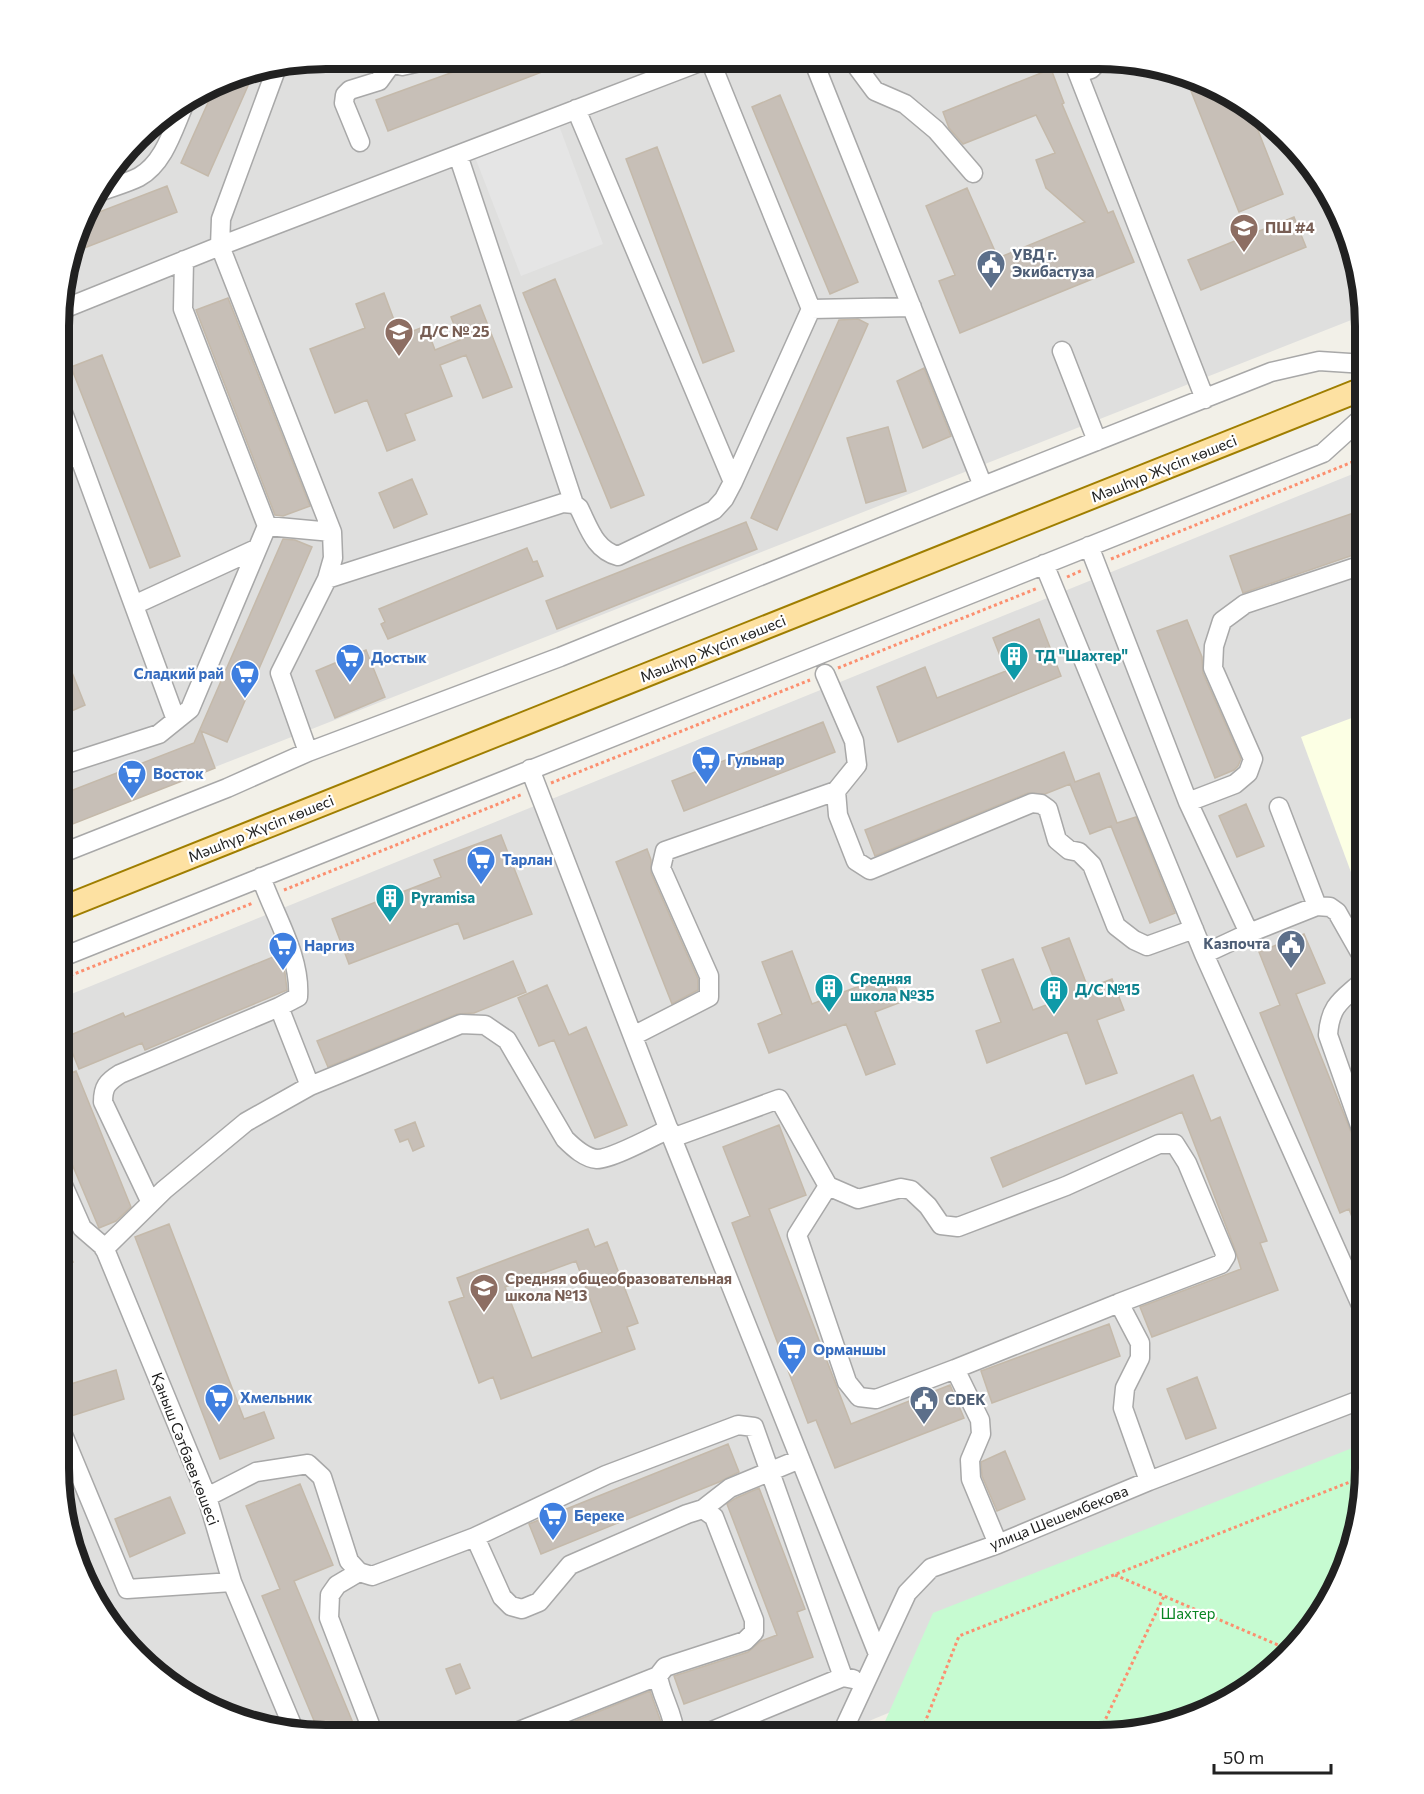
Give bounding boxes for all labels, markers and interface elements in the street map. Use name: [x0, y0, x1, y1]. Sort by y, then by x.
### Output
school or university icon: ПШ #4: [1228, 212, 1260, 254]
place label: ПШ #4: [1265, 218, 1315, 236]
place label: УВД г. Экибастуза: [1012, 245, 1095, 280]
public building icon: УВД г. Экибастуза: [975, 248, 1007, 290]
school or university icon: Д/С № 25: [383, 316, 415, 358]
place label: Д/С № 25: [420, 322, 490, 340]
street label: Мәшһүр Жүсіп көшесі: [1088, 431, 1239, 506]
street label: Мәшһүр Жүсіп көшесі: [637, 611, 788, 686]
building icon: ТД "Шахтер": [998, 640, 1030, 682]
supermarket icon: Достык: [334, 642, 366, 684]
place label: ТД "Шахтер": [1035, 646, 1128, 664]
place label: Достык: [371, 648, 427, 666]
supermarket icon: Сладкий рай: [229, 658, 261, 700]
place label: Сладкий рай: [133, 664, 224, 682]
supermarket icon: Гульнар: [690, 744, 722, 786]
place label: Гульнар: [727, 750, 785, 768]
supermarket icon: Восток: [116, 758, 148, 800]
place label: Восток: [153, 764, 204, 782]
street label: Мәшһүр Жүсіп көшесі: [185, 791, 336, 866]
supermarket icon: Тарлан: [465, 844, 497, 886]
place label: Тарлан: [502, 850, 553, 868]
building icon: Pyramisa: [374, 882, 406, 924]
place label: Pyramisa: [411, 888, 475, 906]
public building icon: Казпочта: [1275, 928, 1307, 970]
supermarket icon: Наргиз: [267, 930, 299, 972]
place label: Казпочта: [1203, 934, 1270, 952]
place label: Наргиз: [304, 936, 355, 954]
place label: Средняя школа №35: [850, 969, 935, 1004]
building icon: Средняя школа №35: [813, 972, 845, 1014]
building icon: Д/С №15: [1038, 974, 1070, 1016]
place label: Д/С №15: [1075, 980, 1140, 998]
place label: Средняя общеобразовательная школа №13: [505, 1269, 732, 1304]
school or university icon: Средняя общеобразовательная школа №13: [468, 1272, 500, 1314]
supermarket icon: Орманшы: [776, 1334, 808, 1376]
place label: Орманшы: [813, 1340, 886, 1358]
street label: Қаныш Сәтбаев көшесі: [148, 1370, 223, 1528]
supermarket icon: Хмельник: [203, 1382, 235, 1424]
public building icon: CDEK: [908, 1384, 940, 1426]
place label: Хмельник: [240, 1388, 313, 1406]
place label: CDEK: [945, 1390, 986, 1408]
street label: улица Шешембекова: [987, 1481, 1131, 1553]
supermarket icon: Береке: [537, 1500, 569, 1542]
place label: Береке: [574, 1506, 625, 1524]
park label: Шахтер: [1160, 1604, 1216, 1622]
scale bar: [1214, 1737, 1331, 1775]
text: 50 m: [1223, 1746, 1264, 1768]

